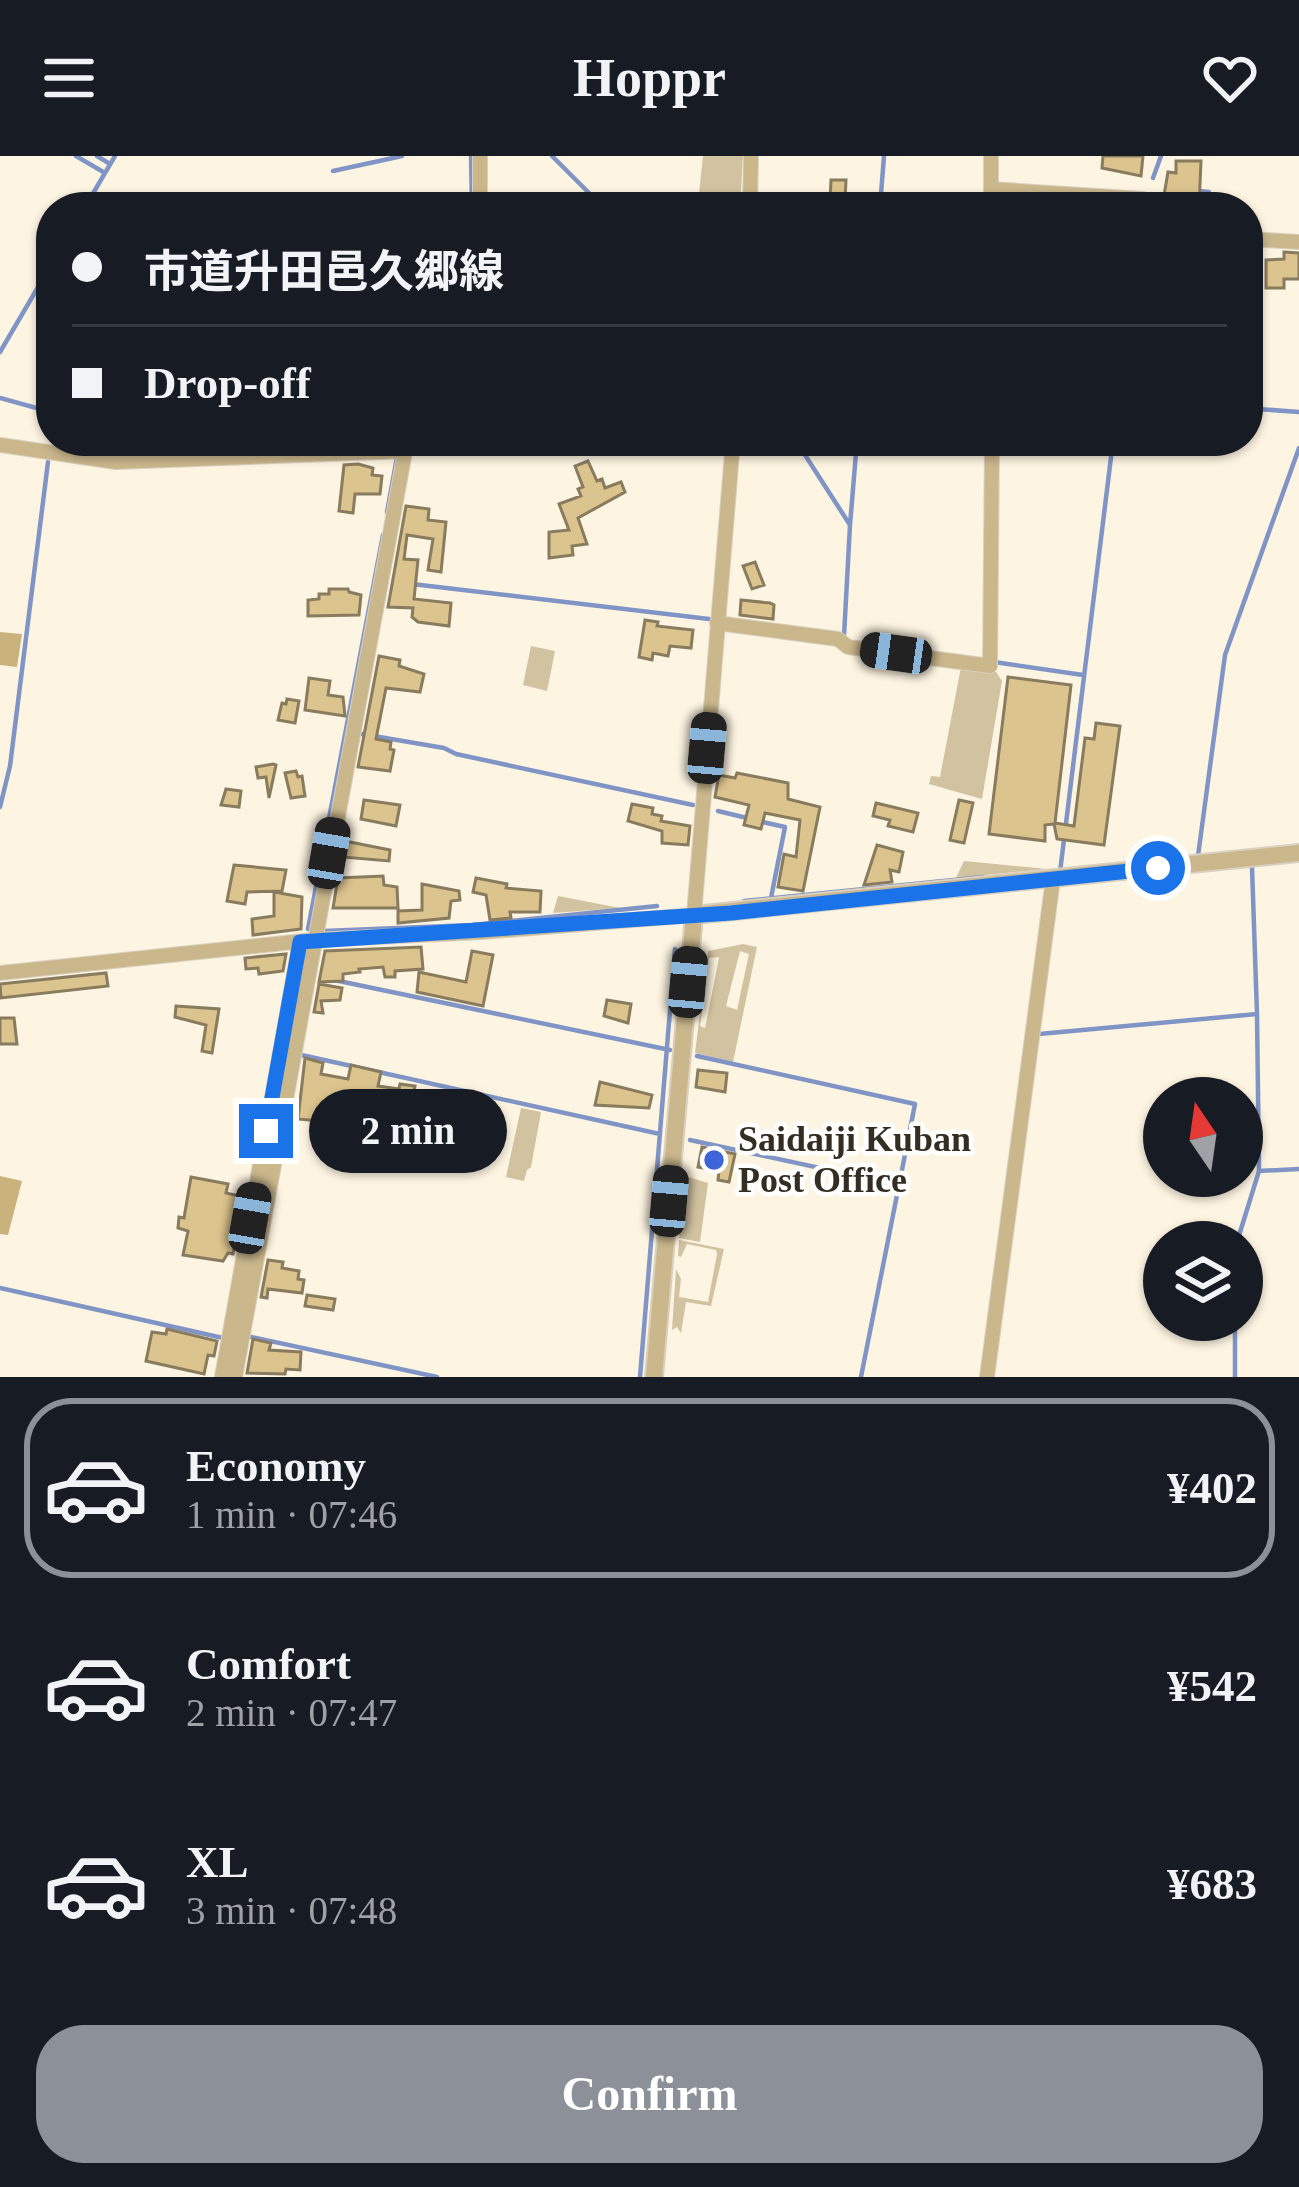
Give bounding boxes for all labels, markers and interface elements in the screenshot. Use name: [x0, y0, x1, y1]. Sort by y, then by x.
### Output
icon: menu: [36, 45, 102, 111]
icon: heart: [1197, 45, 1263, 111]
text: Hoppr: [573, 48, 726, 108]
text: 市道升田邑久郷線: [144, 247, 504, 297]
text: Drop-off: [144, 358, 311, 408]
car: [858, 630, 934, 676]
car: [686, 711, 728, 785]
car: [305, 814, 353, 892]
route start: [1131, 841, 1185, 895]
car: [667, 945, 709, 1019]
north arrow: [1143, 1077, 1263, 1197]
map controls: [1143, 1077, 1263, 1341]
callout: 2 min: [308, 1089, 506, 1173]
route end: [239, 1104, 293, 1158]
text: 2 min: [361, 1109, 455, 1152]
place label: Saidaiji Kuban Post Office: [738, 1119, 971, 1200]
marker: Saidaiji Kuban Post Office: [701, 1147, 727, 1173]
car: [648, 1164, 690, 1238]
car: [226, 1179, 274, 1257]
button: layers: [1143, 1221, 1263, 1341]
icon: car: [42, 1434, 150, 1542]
text: Economy: [186, 1441, 366, 1491]
text: ¥402: [1167, 1463, 1257, 1513]
text: 1 min · 07:46: [186, 1493, 397, 1536]
icon: car: [42, 1632, 150, 1740]
text: Comfort: [186, 1639, 351, 1689]
text: ¥542: [1167, 1661, 1257, 1711]
text: 2 min · 07:47: [186, 1691, 397, 1734]
icon: car: [42, 1830, 150, 1938]
text: XL: [186, 1837, 249, 1887]
text: ¥683: [1167, 1859, 1257, 1909]
text: 3 min · 07:48: [186, 1889, 397, 1932]
button: Confirm: [36, 2025, 1263, 2163]

